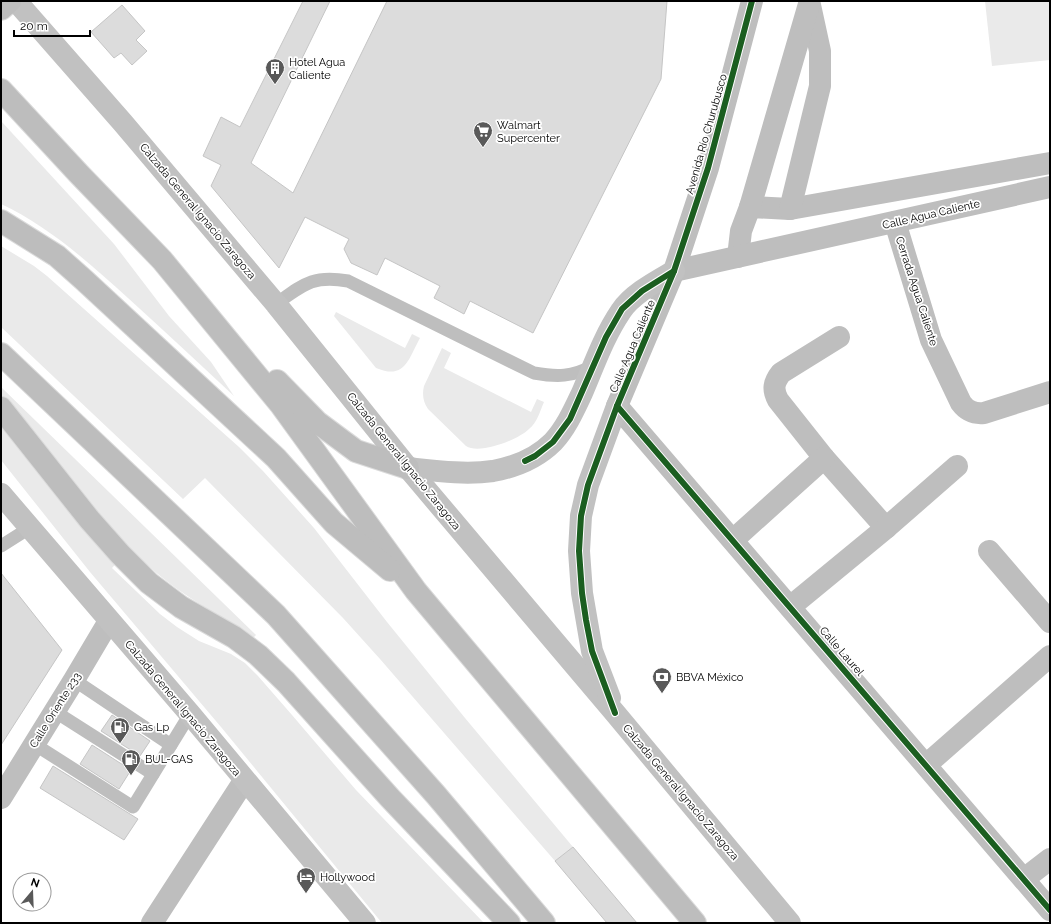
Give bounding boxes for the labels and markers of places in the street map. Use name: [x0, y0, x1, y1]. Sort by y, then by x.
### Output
place label: Hotel Agua Caliente: [289, 56, 345, 82]
building icon: Hotel Agua Caliente: [264, 57, 286, 85]
place label: Walmart Supercenter: [497, 119, 560, 145]
supermarket icon: Walmart Supercenter: [472, 120, 494, 148]
bank icon: BBVA México: [651, 666, 673, 694]
place label: BBVA México: [676, 671, 744, 684]
fuel station icon: Gas Lp: [109, 716, 131, 744]
place label: Gas Lp: [134, 721, 169, 734]
fuel station icon: BUL-GAS: [120, 748, 142, 776]
place label: BUL-GAS: [145, 753, 193, 766]
hotel icon: Hollywood: [295, 866, 317, 894]
place label: Hollywood: [320, 871, 375, 884]

